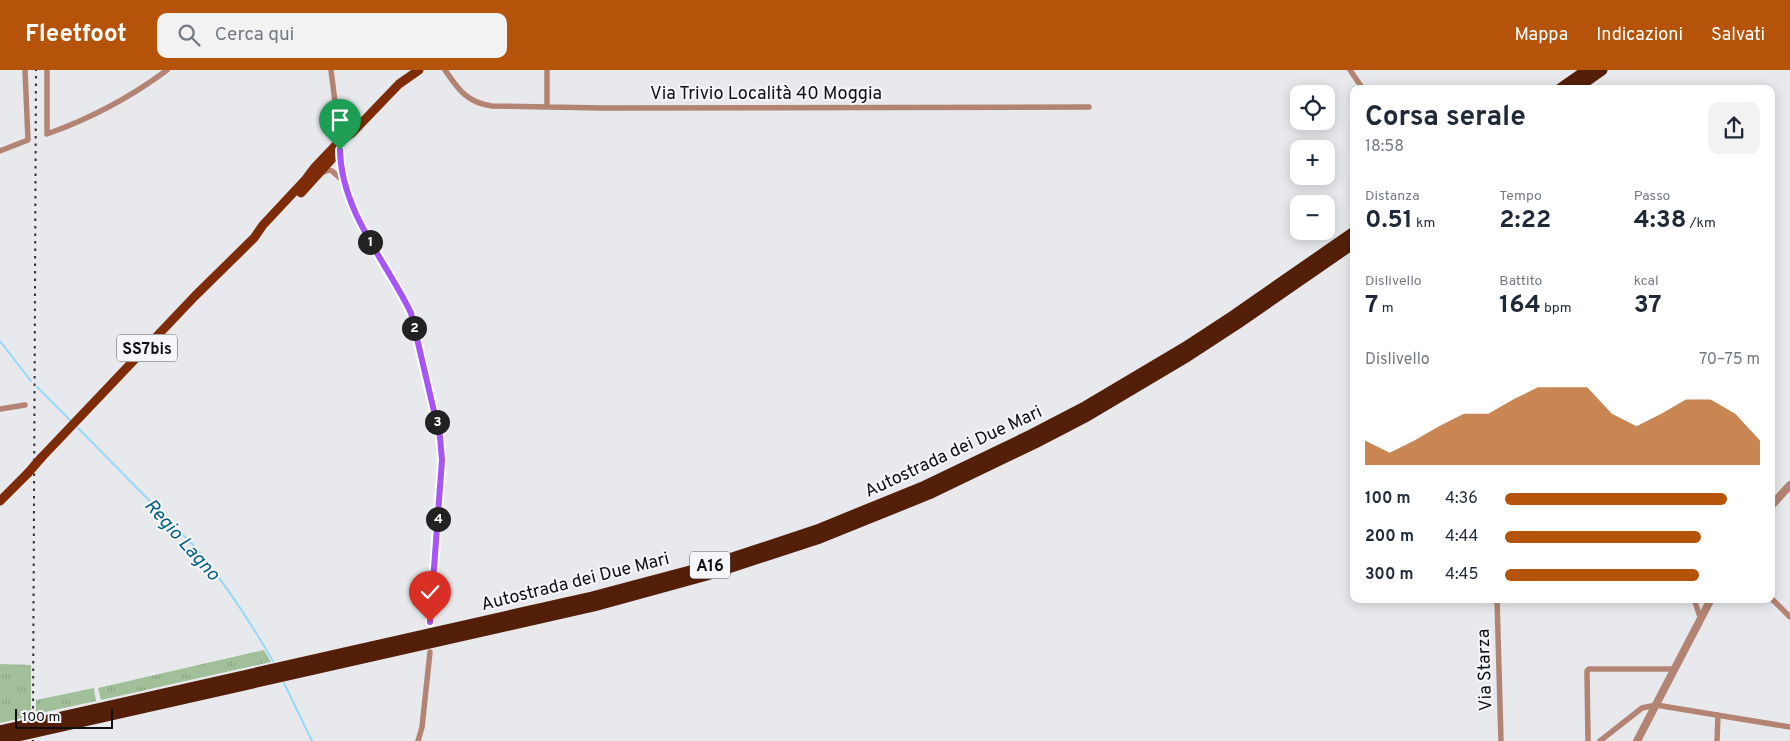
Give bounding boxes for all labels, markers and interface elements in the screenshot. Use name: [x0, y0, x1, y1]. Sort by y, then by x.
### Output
search box: [157, 13, 507, 58]
text: Fleetfoot: [25, 20, 127, 50]
icon: search: [175, 21, 203, 49]
text: Cerca qui: [215, 23, 294, 47]
text: Mappa: [1515, 24, 1568, 47]
text: Indicazioni: [1596, 24, 1683, 47]
text: Salvati: [1711, 24, 1765, 47]
street label: Via Trivio Località 40 Moggia: [650, 83, 882, 106]
map controls: [1290, 85, 1335, 240]
button: locate: [1290, 85, 1335, 130]
pin: [319, 99, 361, 150]
text: Corsa serale: [1365, 100, 1526, 136]
button: share: [1708, 102, 1760, 154]
icon: arrive: [326, 106, 354, 134]
text: 18:58: [1365, 137, 1404, 157]
button: +: [1290, 140, 1335, 185]
text: Distanza: [1365, 188, 1420, 205]
text: Tempo: [1499, 188, 1542, 205]
text: Passo: [1634, 188, 1670, 205]
button: −: [1290, 195, 1335, 240]
text: 0.51: [1365, 205, 1413, 237]
text: 2:22: [1499, 205, 1551, 237]
text: 4:38: [1634, 205, 1687, 237]
text: km: [1413, 215, 1435, 232]
text: /km: [1687, 215, 1716, 232]
pin: 1: [358, 230, 382, 254]
text: 1: [368, 234, 373, 251]
text: Dislivello: [1365, 273, 1422, 290]
text: Battito: [1499, 273, 1542, 290]
text: kcal: [1634, 273, 1659, 290]
text: 7: [1365, 290, 1378, 322]
text: 164: [1499, 290, 1541, 322]
text: 37: [1634, 290, 1662, 322]
text: m: [1378, 300, 1394, 317]
text: bpm: [1541, 300, 1572, 317]
pin: 2: [402, 316, 426, 340]
text: 2: [410, 320, 419, 337]
road number: SS7bis: [117, 334, 177, 362]
text: Dislivello: [1365, 350, 1430, 370]
text: 70–75 m: [1699, 350, 1760, 370]
street label: Autostrada dei Due Mari: [861, 401, 1046, 504]
pin: 3: [424, 410, 450, 434]
text: 3: [433, 414, 442, 431]
text: 100 m: [1365, 489, 1411, 509]
text: 4:36: [1445, 489, 1478, 509]
water label: Regio Lagno: [138, 494, 225, 587]
pin: 4: [426, 506, 450, 532]
text: 4: [434, 511, 443, 528]
text: 200 m: [1365, 527, 1414, 547]
text: 4:44: [1445, 527, 1478, 547]
street label: Autostrada dei Due Mari: [479, 548, 672, 617]
road number: A16: [690, 552, 730, 578]
text: 300 m: [1365, 565, 1413, 585]
text: 4:45: [1445, 565, 1478, 585]
pin: [409, 571, 451, 622]
icon: check: [416, 578, 444, 606]
street label: Via Starza: [1473, 628, 1498, 711]
scale bar: [15, 706, 112, 729]
text: 100 m: [22, 709, 60, 726]

